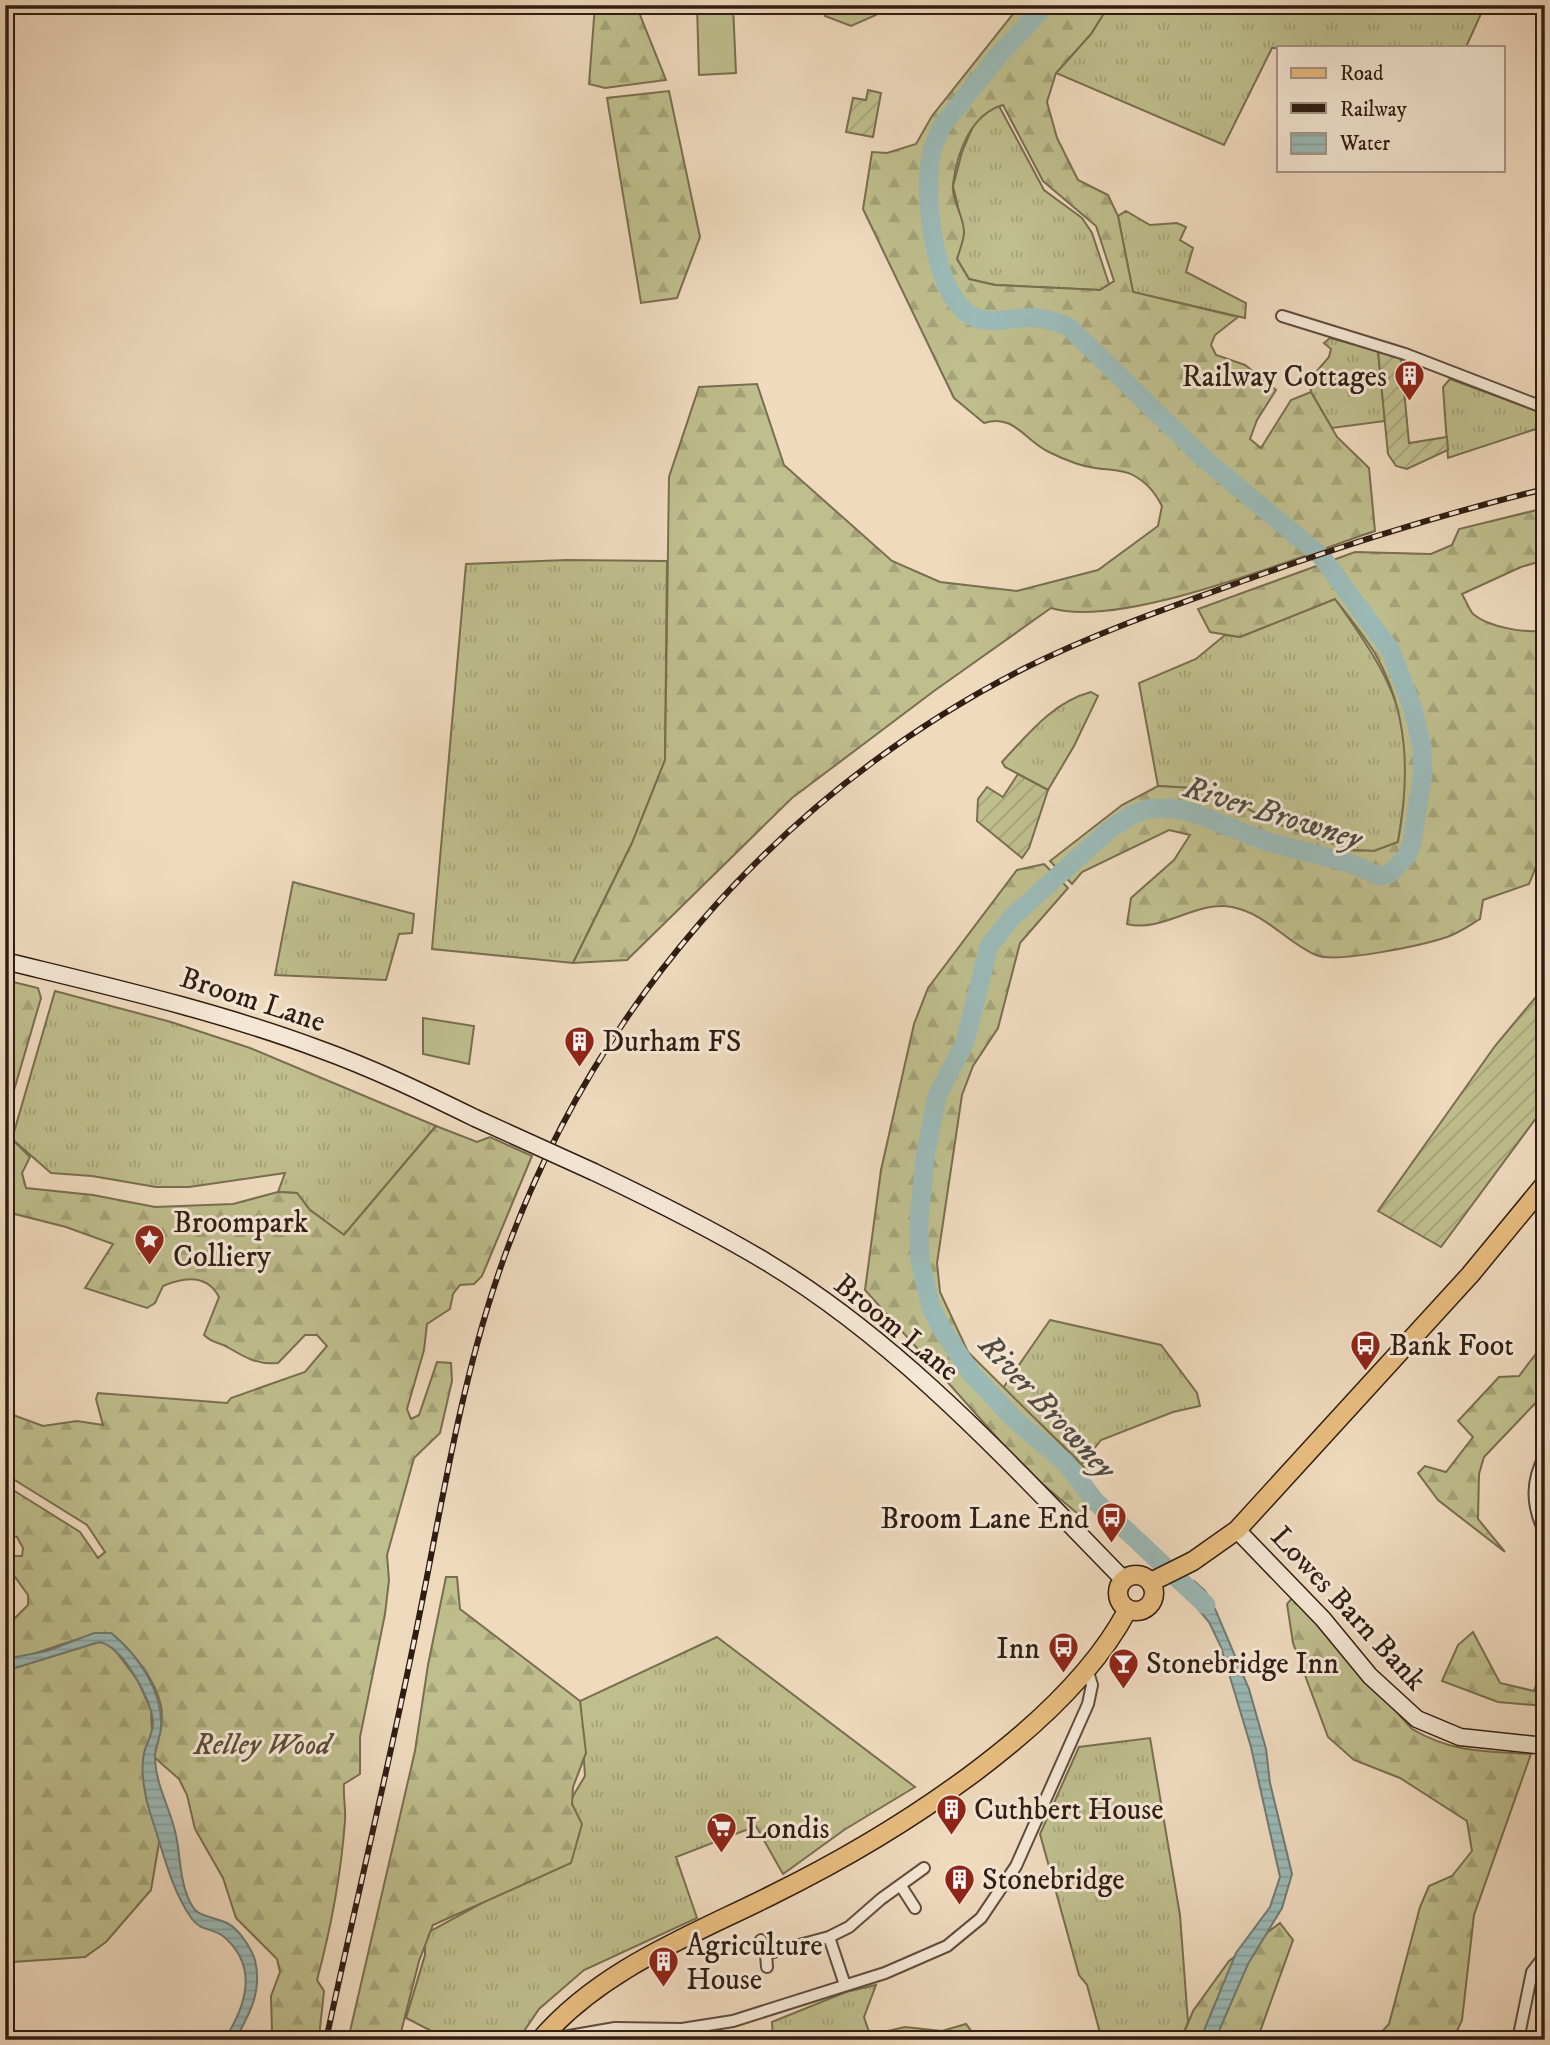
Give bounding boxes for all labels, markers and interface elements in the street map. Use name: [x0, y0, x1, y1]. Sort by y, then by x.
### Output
legend: [1277, 46, 1504, 172]
text: Road: [1340, 61, 1384, 87]
text: Railway: [1340, 97, 1408, 123]
text: Water: [1339, 131, 1390, 157]
place label: Railway Cottages: [1182, 359, 1387, 396]
building icon: Railway Cottages: [1393, 359, 1427, 403]
water label: River Browney: [1178, 768, 1368, 861]
street label: Broom Lane: [175, 960, 330, 1041]
building icon: Durham FS: [562, 1024, 596, 1068]
place label: Durham FS: [602, 1024, 741, 1061]
place label: Broompark Colliery: [173, 1205, 309, 1276]
place icon: Broompark Colliery: [133, 1222, 167, 1266]
street label: Broom Lane: [826, 1266, 966, 1390]
water label: River Browney: [969, 1326, 1125, 1490]
bus stop icon: Bank Foot: [1349, 1328, 1383, 1372]
place label: Bank Foot: [1389, 1328, 1514, 1365]
place label: Broom Lane End: [880, 1501, 1089, 1538]
bus stop icon: Broom Lane End: [1095, 1501, 1129, 1545]
street label: Lowes Barn Bank: [1262, 1519, 1434, 1699]
place label: Inn: [996, 1631, 1040, 1668]
bus stop icon: Inn: [1046, 1631, 1080, 1675]
bar icon: Stonebridge Inn: [1106, 1646, 1140, 1690]
place label: Stonebridge Inn: [1146, 1646, 1339, 1683]
park label: Relley Wood: [193, 1727, 335, 1764]
building icon: Cuthbert House: [934, 1792, 968, 1836]
place label: Cuthbert House: [974, 1792, 1164, 1829]
supermarket icon: Londis: [705, 1811, 739, 1855]
place label: Londis: [745, 1811, 830, 1848]
building icon: Stonebridge: [942, 1862, 976, 1906]
place label: Stonebridge: [982, 1862, 1125, 1899]
place label: Agriculture House: [686, 1928, 823, 1999]
building icon: Agriculture House: [646, 1945, 680, 1989]

